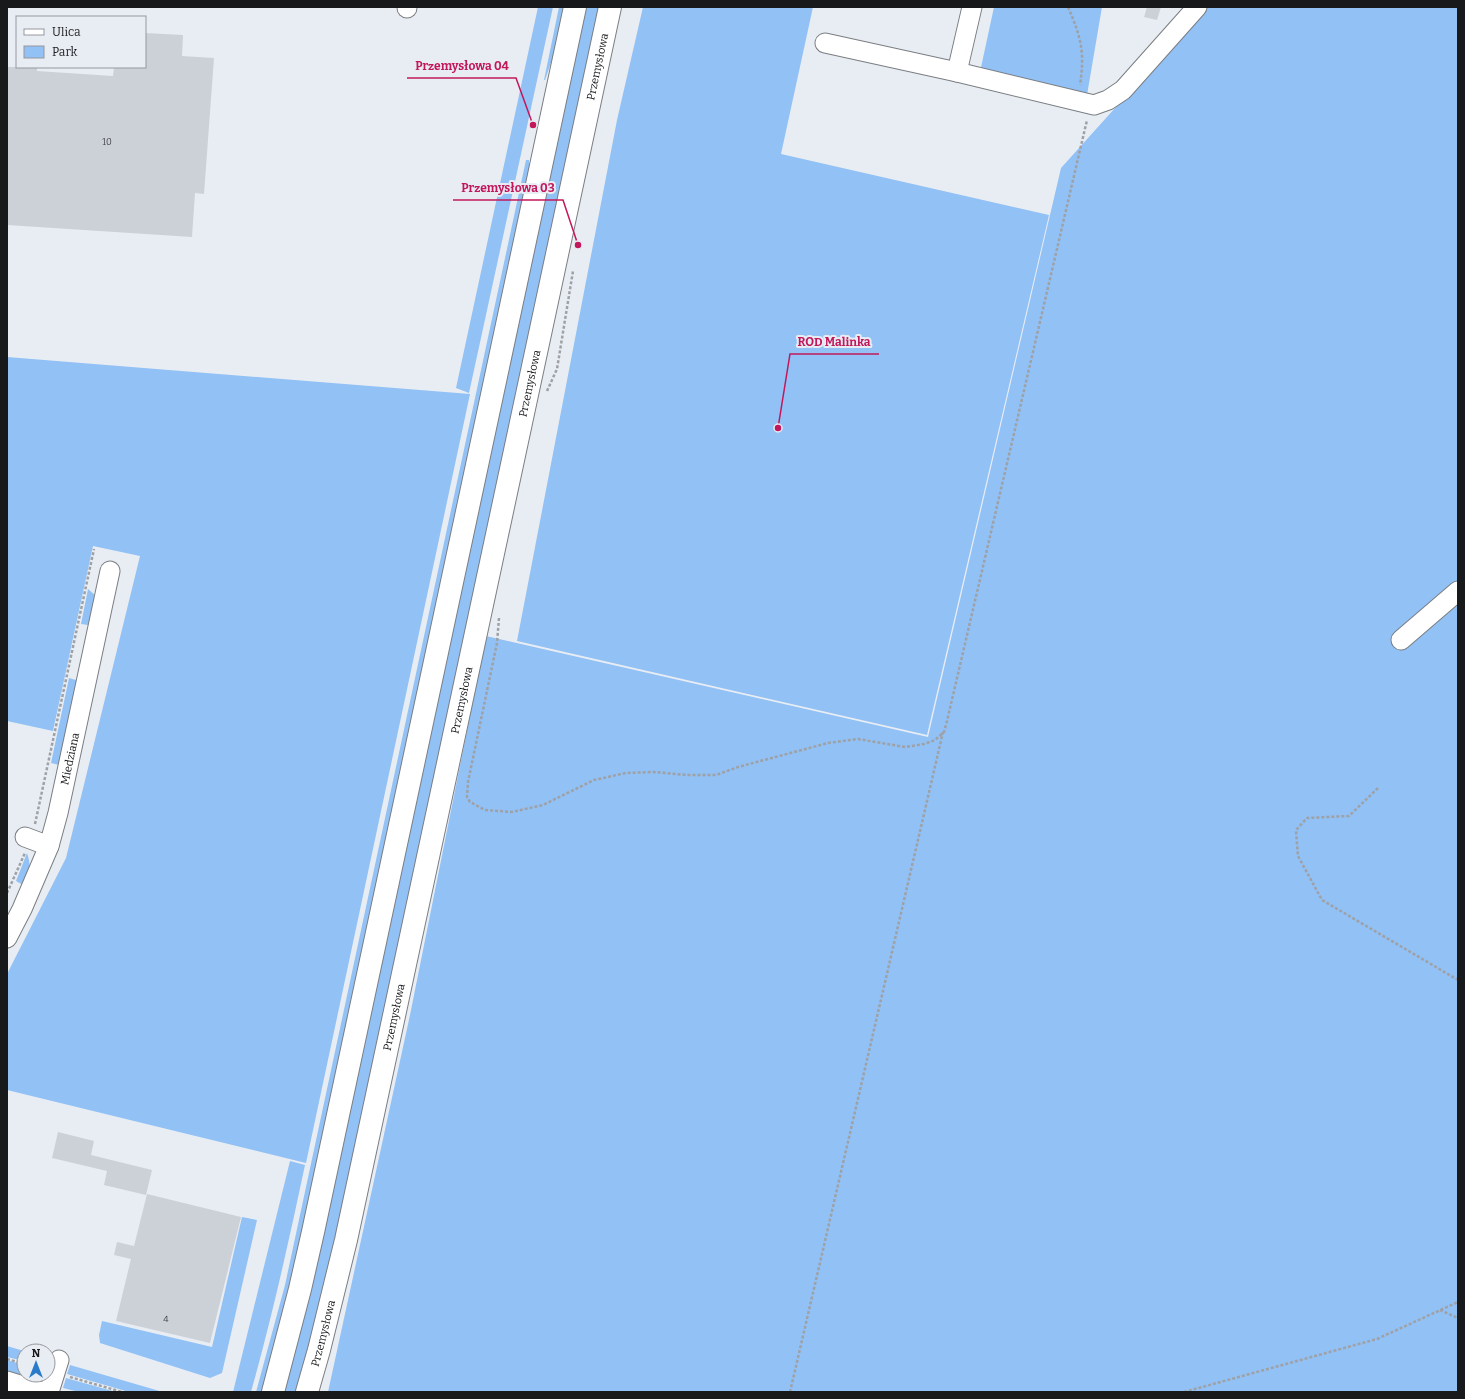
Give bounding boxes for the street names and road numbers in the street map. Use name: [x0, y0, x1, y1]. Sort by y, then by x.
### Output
street label: Przemysłowa: [584, 32, 611, 101]
street label: Przemysłowa: [516, 349, 543, 418]
street label: Przemysłowa: [449, 666, 476, 735]
street label: Miedziana: [58, 731, 82, 786]
street label: Przemysłowa: [381, 982, 408, 1052]
street label: Przemysłowa: [309, 1299, 338, 1368]

